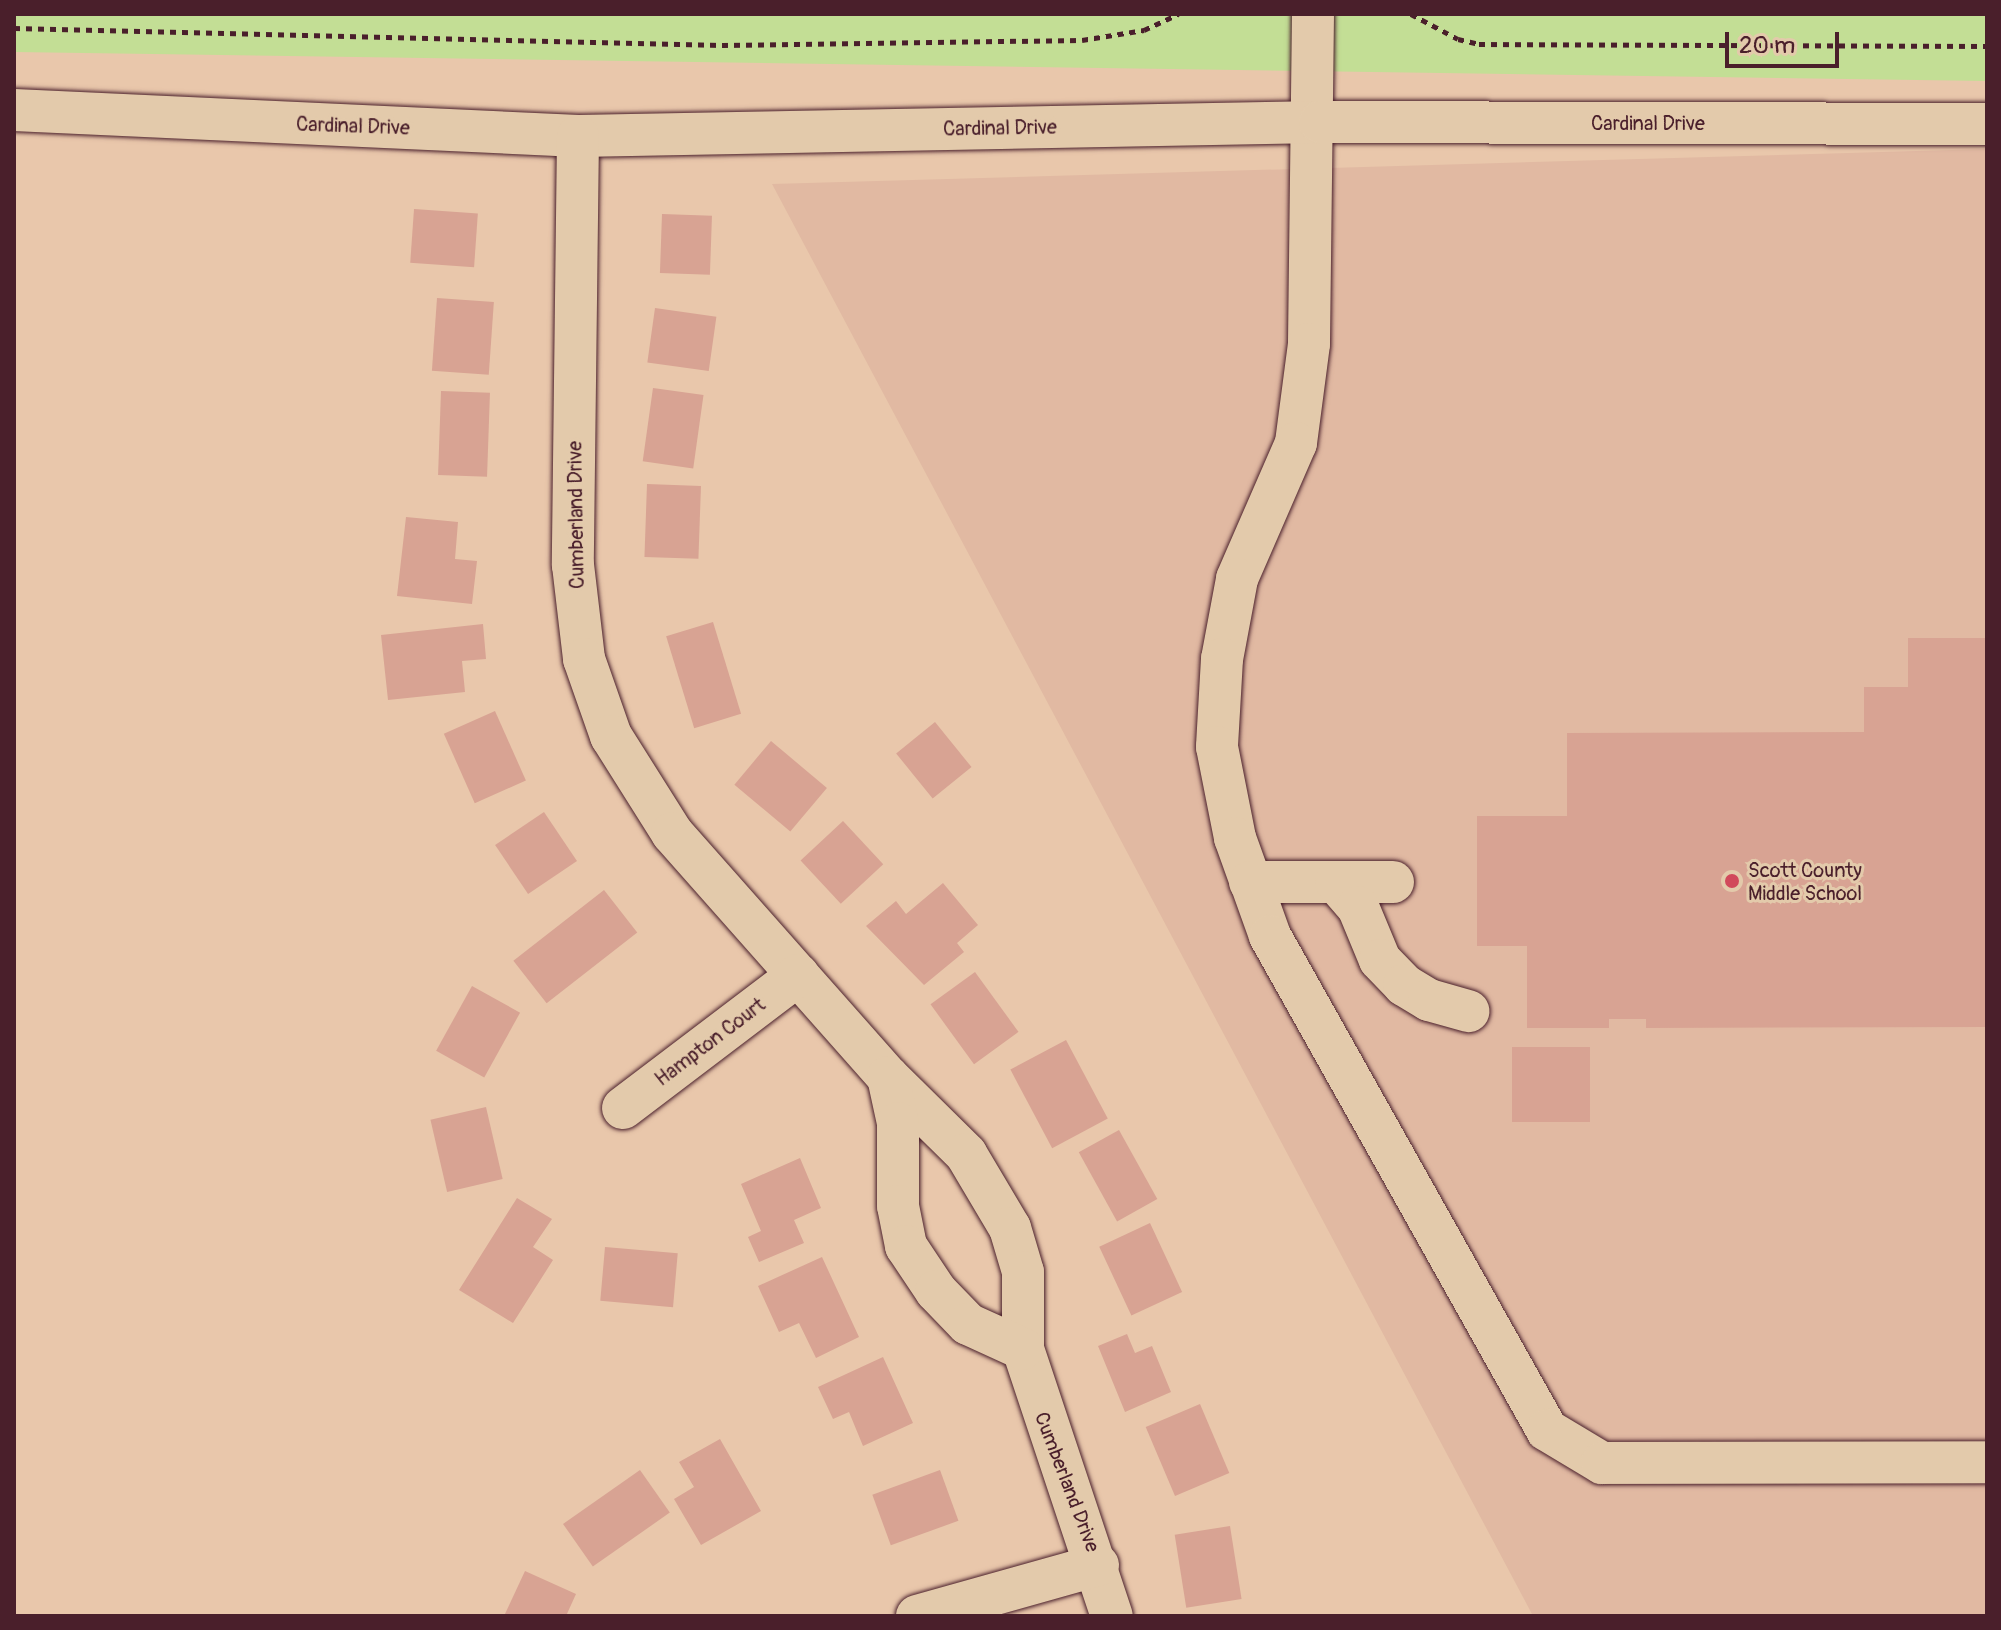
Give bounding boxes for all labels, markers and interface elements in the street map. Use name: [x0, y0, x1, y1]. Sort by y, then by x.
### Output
scale bar: [1729, 16, 1843, 66]
text: 20 m: [1739, 31, 1795, 60]
street label: Cardinal Drive: [1591, 111, 1705, 135]
street label: Cardinal Drive: [296, 112, 410, 140]
street label: Cardinal Drive: [943, 115, 1057, 141]
street label: Cumberland Drive: [563, 441, 589, 589]
place label: Scott County Middle School: [1748, 858, 1862, 905]
marker: Scott County Middle School: [1723, 872, 1741, 890]
street label: Hampton Court: [650, 993, 770, 1091]
street label: Cumberland Drive: [1029, 1409, 1105, 1555]

